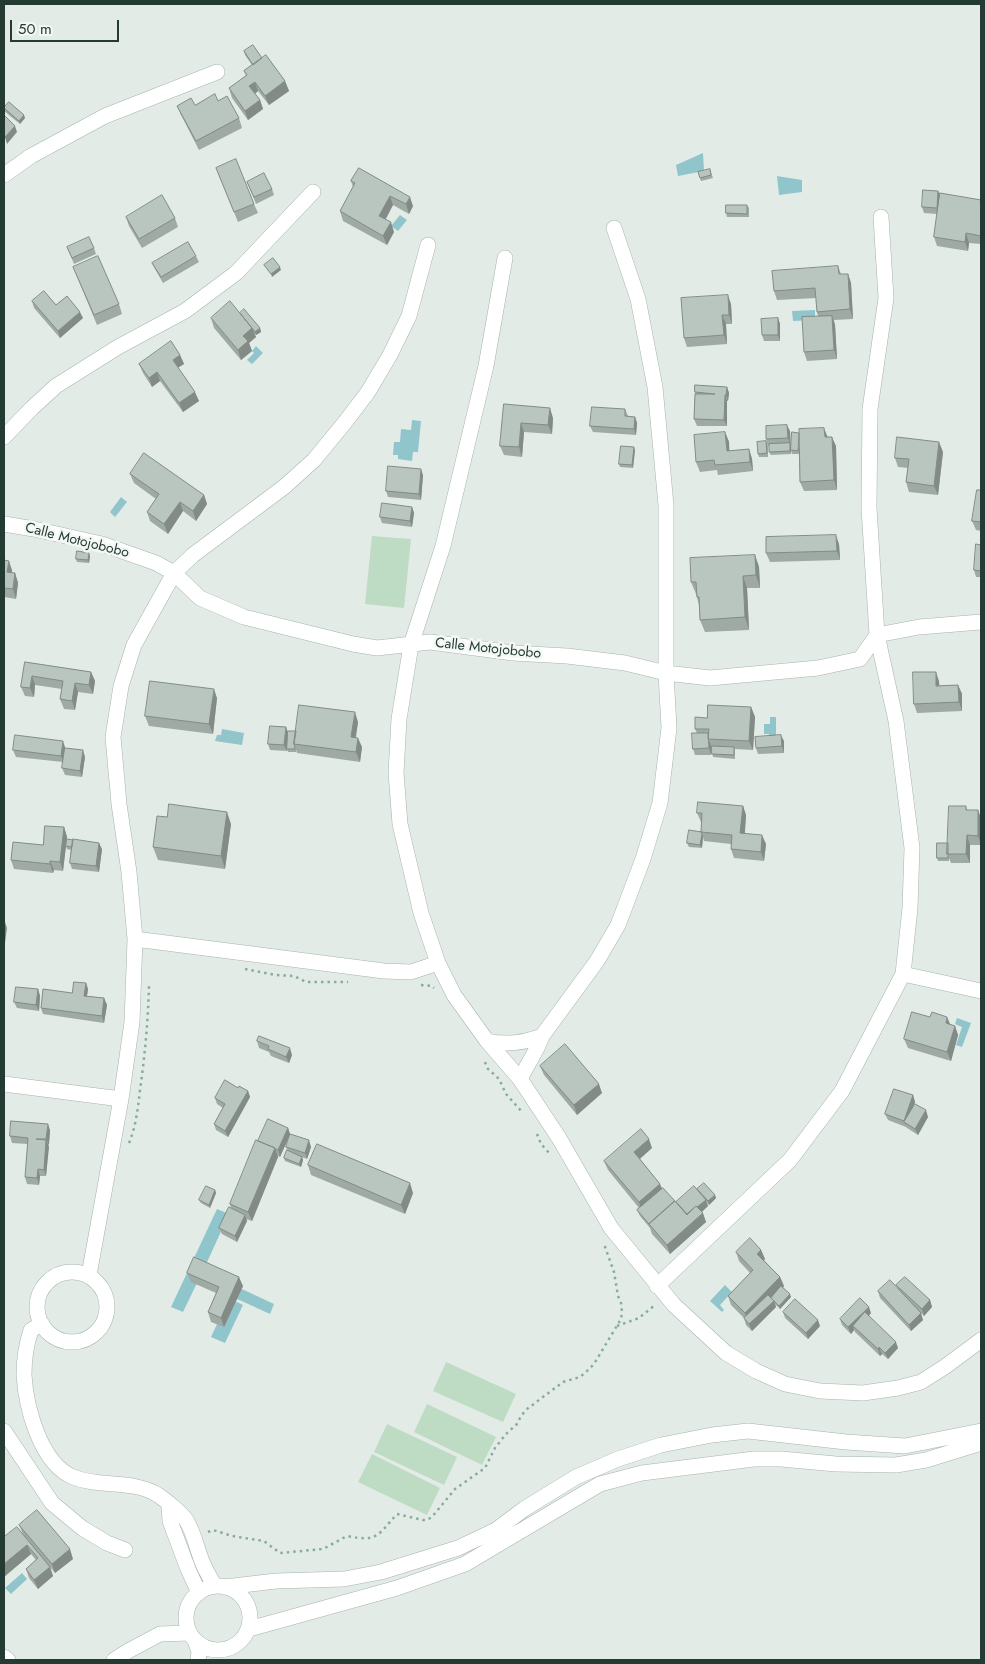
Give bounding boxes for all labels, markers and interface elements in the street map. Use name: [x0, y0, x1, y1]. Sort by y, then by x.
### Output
scale bar: [12, 10, 121, 42]
text: 50 m: [18, 18, 52, 40]
street label: Calle Motojobobo: [23, 520, 131, 562]
street label: Calle Motojobobo: [434, 635, 542, 663]

